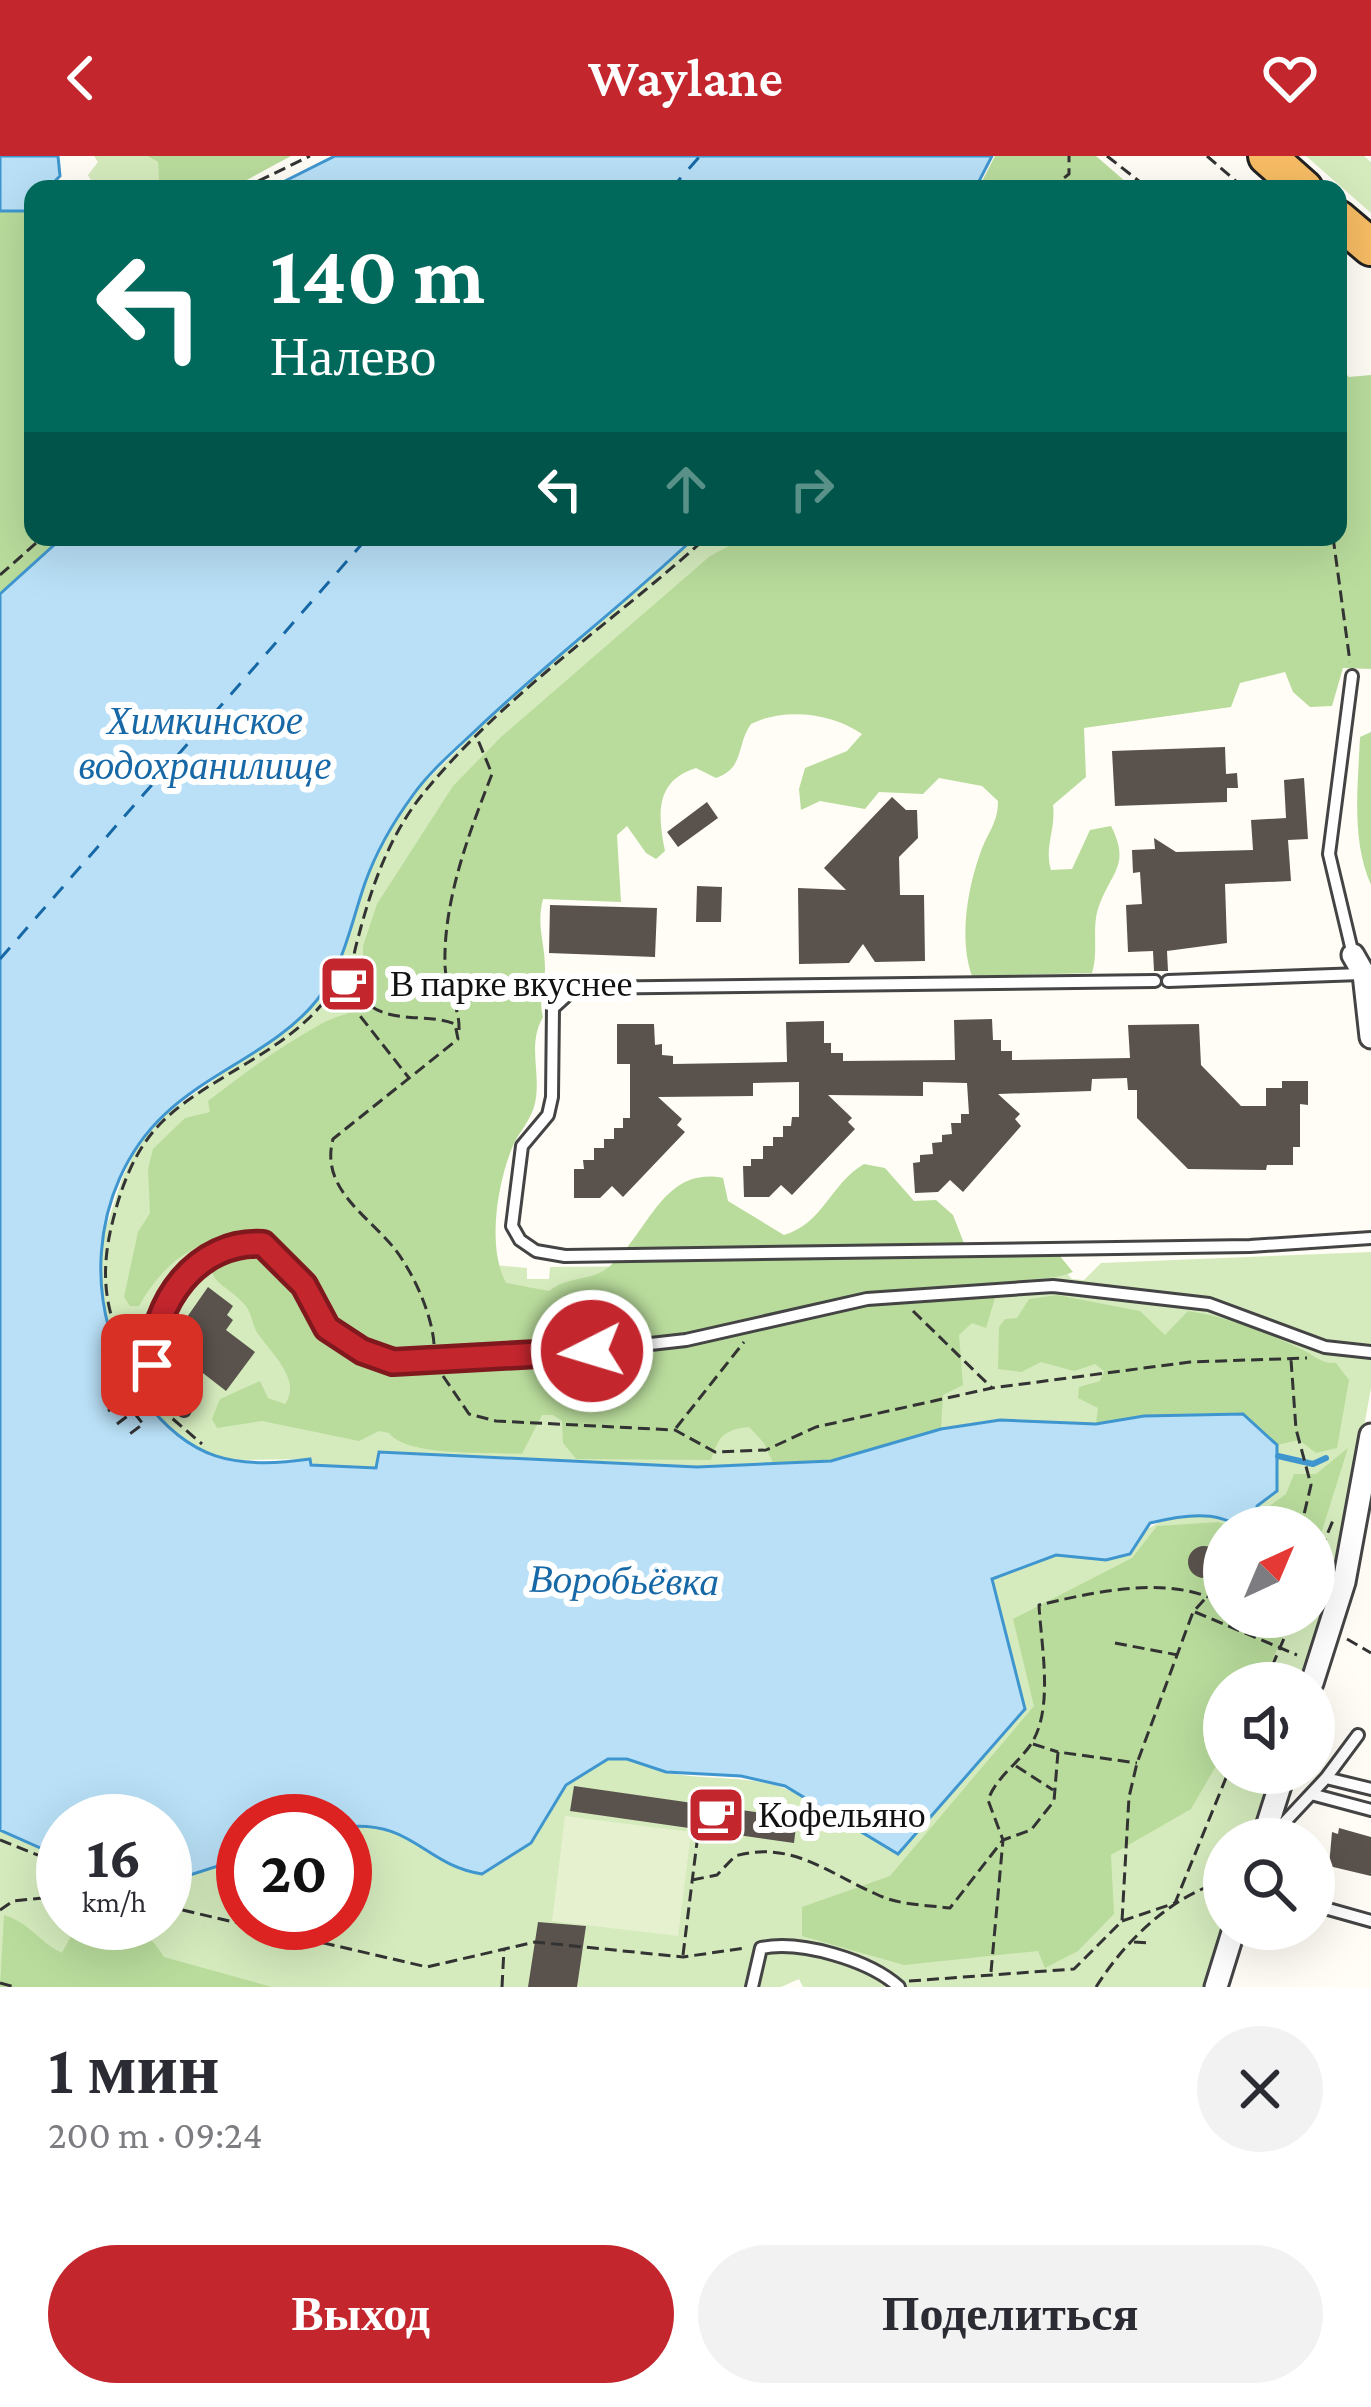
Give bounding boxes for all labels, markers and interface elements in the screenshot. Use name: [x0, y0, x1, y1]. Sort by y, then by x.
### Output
icon: back: [48, 45, 114, 111]
icon: heart: [1257, 45, 1323, 111]
text: Waylane: [588, 48, 783, 108]
icon: left: [72, 228, 228, 384]
text: 140 m: [270, 228, 485, 321]
text: Налево: [270, 327, 436, 387]
icon: left: [527, 456, 593, 522]
icon: ahead: [653, 456, 719, 522]
icon: right: [779, 456, 845, 522]
water label: Химкинское водохранилище: [78, 699, 332, 788]
cafe icon: В парке вкуснее: [317, 953, 379, 1015]
place label: В парке вкуснее: [390, 964, 633, 1004]
position arrow: [529, 1288, 655, 1414]
pin: [101, 1314, 203, 1416]
icon: arrive: [119, 1332, 185, 1398]
north arrow: [1203, 1506, 1335, 1638]
map controls: [1203, 1506, 1335, 1950]
water label: Воробьёвка: [529, 1557, 719, 1604]
button: sound: [1203, 1662, 1335, 1794]
cafe icon: Кофельяно: [685, 1784, 747, 1846]
speed limit sign: 20: [216, 1794, 372, 1950]
place label: Кофельяно: [758, 1795, 926, 1835]
button: search: [1203, 1818, 1335, 1950]
text: 16: [86, 1823, 142, 1890]
text: km/h: [82, 1885, 146, 1918]
button: close: [1197, 2026, 1323, 2152]
text: 1 мин: [48, 2028, 219, 2108]
text: 200 m · 09:24: [48, 2113, 263, 2156]
button: Выход: [48, 2245, 674, 2383]
button: Поделиться: [698, 2245, 1323, 2383]

